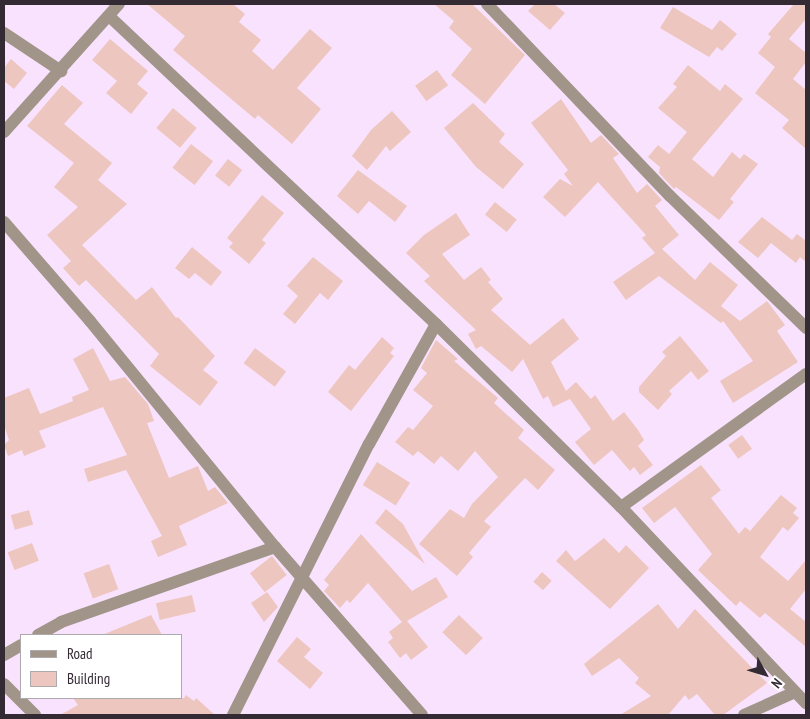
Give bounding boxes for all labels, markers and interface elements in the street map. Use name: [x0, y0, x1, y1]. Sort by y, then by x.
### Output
legend: [20, 634, 182, 699]
text: Road: [67, 644, 93, 663]
north arrow: [740, 649, 790, 699]
text: Building: [67, 669, 110, 688]
text: N: [767, 675, 786, 692]

